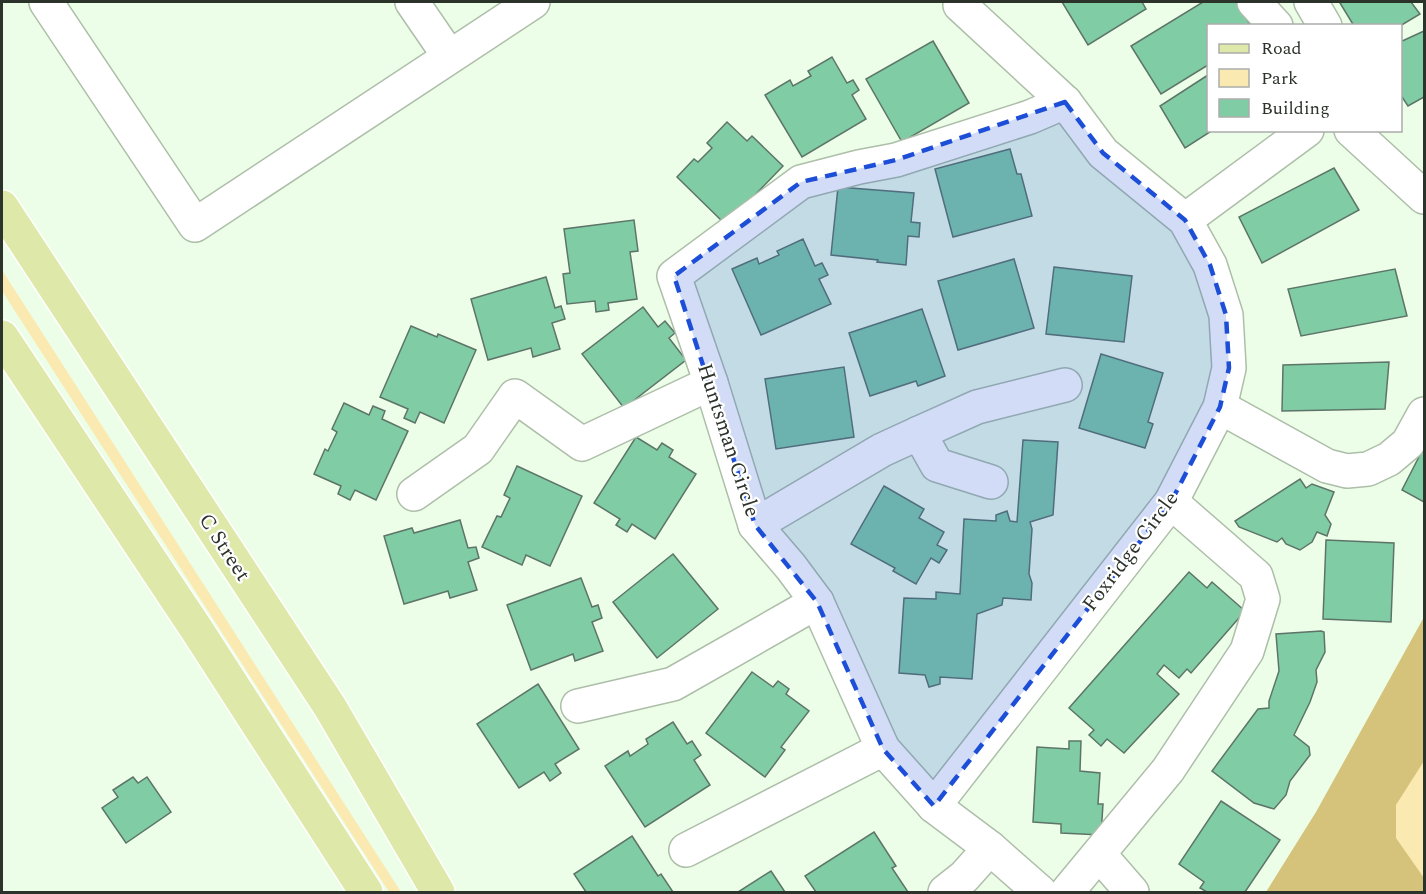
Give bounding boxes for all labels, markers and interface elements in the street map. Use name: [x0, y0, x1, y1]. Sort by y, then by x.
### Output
legend: [1207, 24, 1402, 132]
text: Road: [1261, 35, 1302, 62]
text: Park: [1261, 65, 1298, 92]
text: Building: [1261, 95, 1330, 122]
street label: Huntsman Circle: [688, 359, 768, 521]
street label: Foxridge Circle: [1075, 485, 1187, 619]
street label: C Street: [190, 507, 258, 588]

